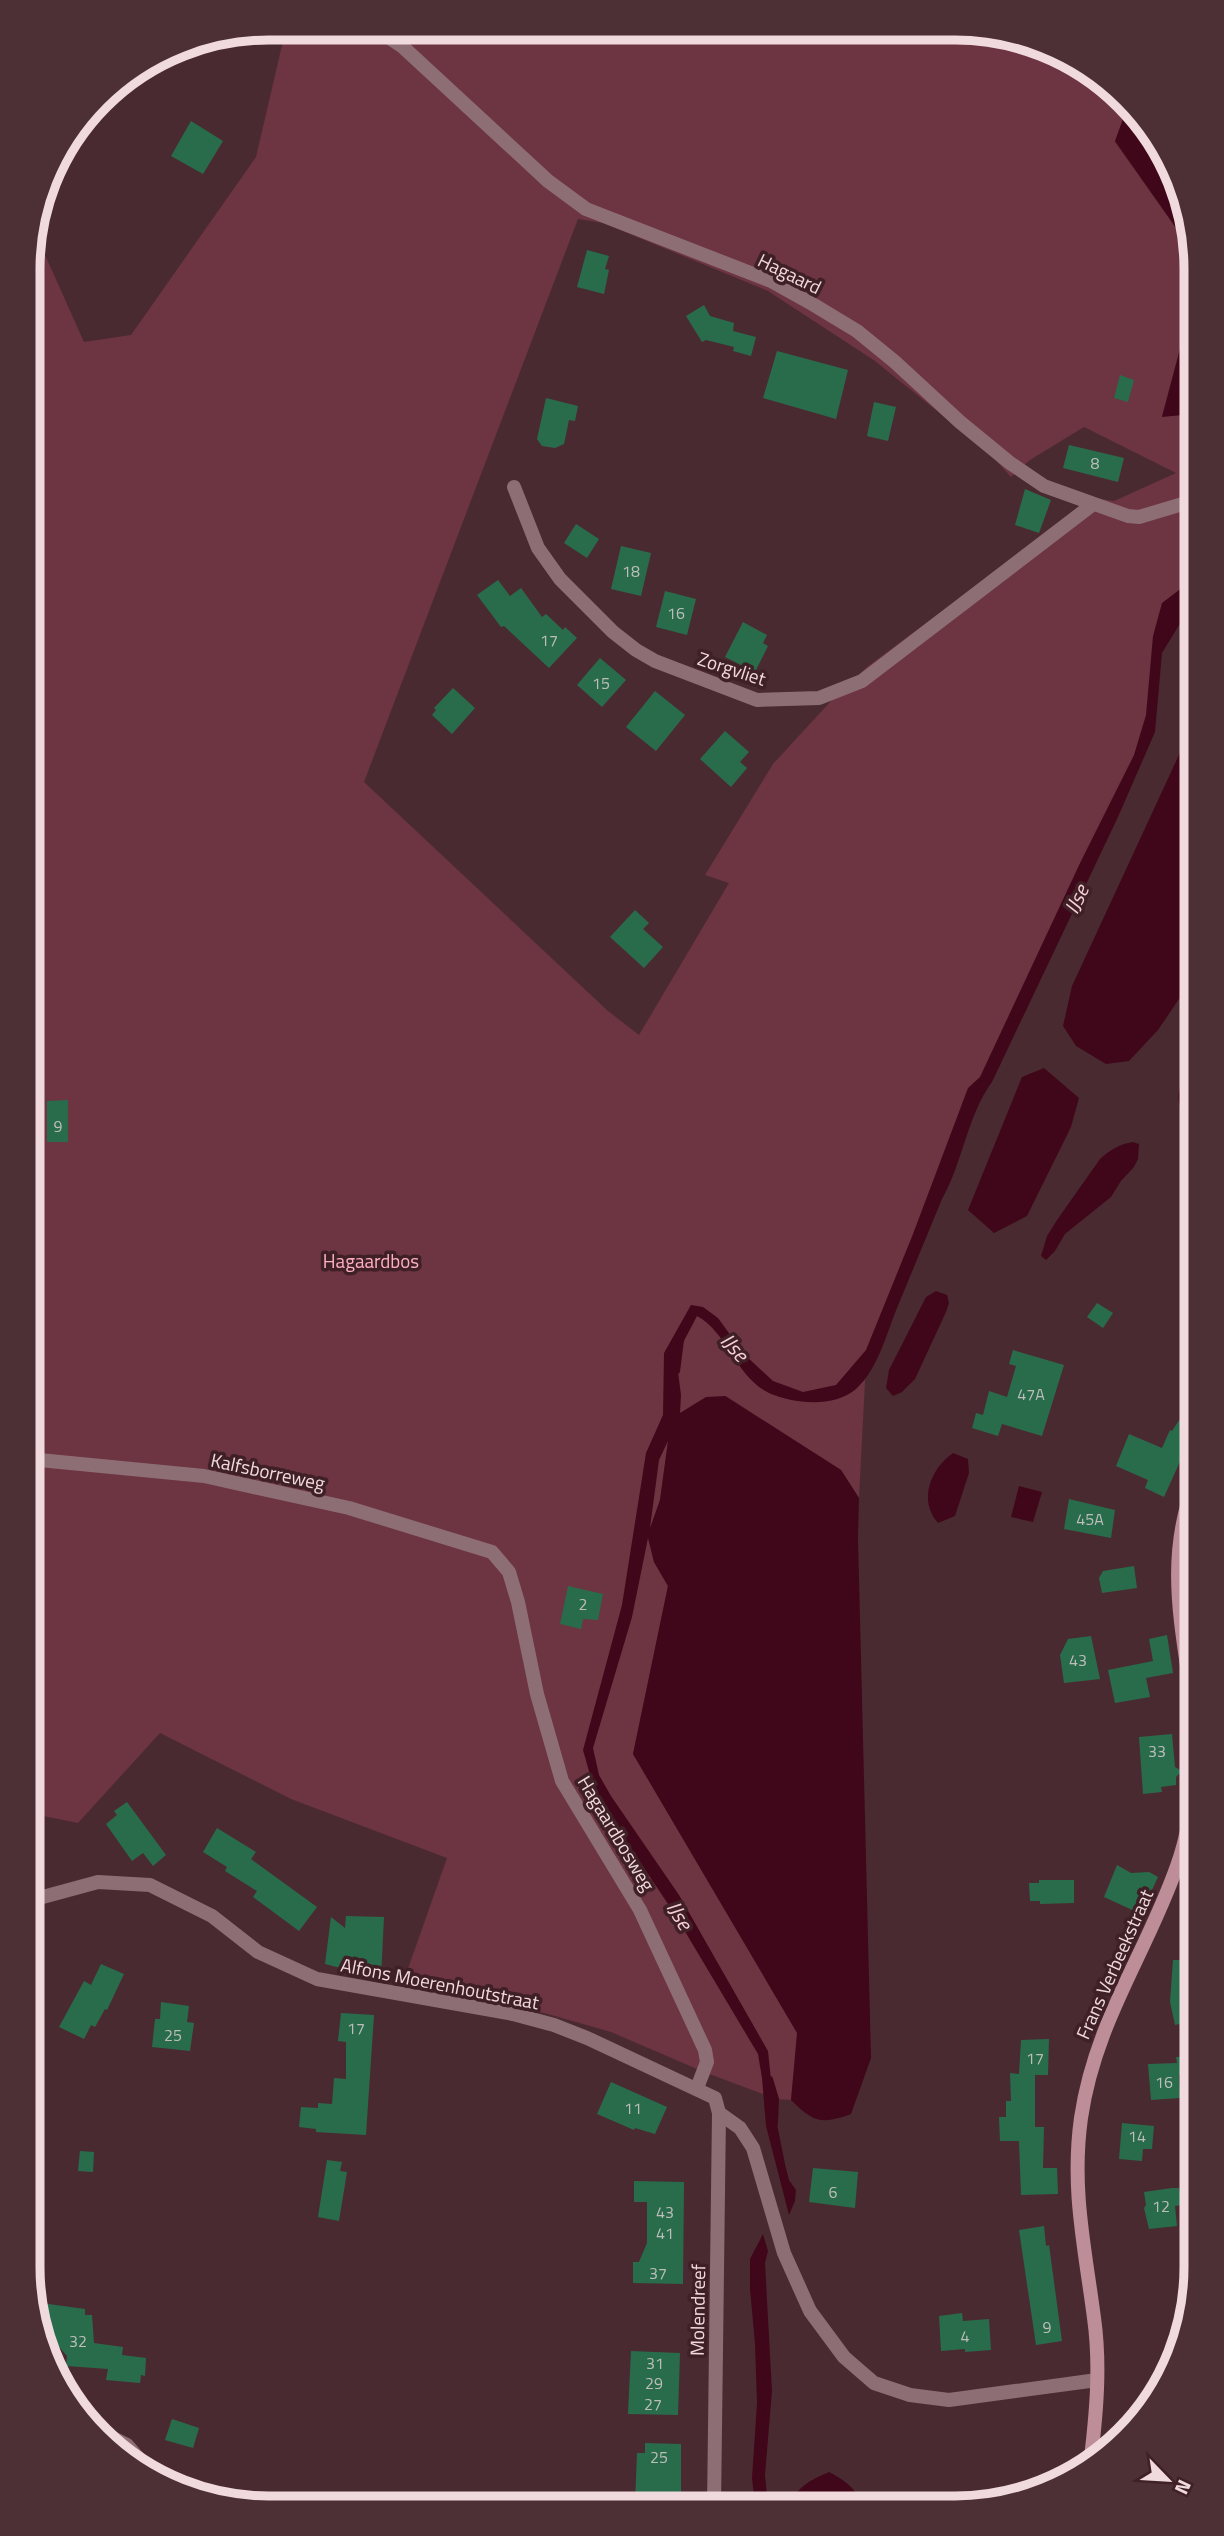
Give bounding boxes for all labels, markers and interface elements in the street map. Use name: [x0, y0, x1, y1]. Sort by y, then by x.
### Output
street label: Hagaard: [753, 245, 827, 301]
house number: 8: [1091, 451, 1100, 475]
house number: 18: [622, 559, 640, 583]
house number: 16: [667, 601, 685, 625]
house number: 17: [540, 628, 558, 652]
street label: Zorgvliet: [694, 643, 770, 693]
house number: 15: [592, 671, 610, 695]
water label: IJse: [1055, 878, 1097, 919]
house number: 9: [54, 1114, 63, 1138]
park label: Hagaardbos: [323, 1246, 419, 1275]
water label: IJse: [713, 1325, 757, 1369]
house number: 47A: [1017, 1382, 1045, 1406]
street label: Kalfsborreweg: [208, 1445, 328, 1497]
house number: 45A: [1076, 1507, 1104, 1531]
house number: 2: [579, 1592, 587, 1616]
house number: 43: [1069, 1648, 1087, 1672]
house number: 33: [1148, 1739, 1166, 1763]
street label: Hagaardbosweg: [571, 1770, 663, 1896]
street label: Frans Verbeekstraat: [1068, 1884, 1160, 2044]
water label: IJse: [659, 1894, 702, 1937]
street label: Alfons Moerenhoutstraat: [338, 1950, 542, 2017]
house number: 17: [347, 2016, 365, 2040]
house number: 25: [164, 2023, 182, 2047]
house number: 17: [1026, 2046, 1044, 2070]
house number: 16: [1155, 2070, 1173, 2094]
house number: 11: [624, 2096, 642, 2120]
house number: 14: [1128, 2124, 1146, 2148]
house number: 6: [829, 2180, 838, 2204]
house number: 12: [1152, 2194, 1170, 2218]
house number: 43: [656, 2200, 674, 2224]
house number: 41: [656, 2221, 674, 2245]
house number: 37: [649, 2261, 667, 2285]
street label: Molendreef: [682, 2263, 712, 2356]
house number: 9: [1043, 2315, 1052, 2339]
house number: 4: [961, 2324, 970, 2348]
house number: 32: [69, 2329, 87, 2353]
house number: 31: [646, 2351, 664, 2375]
house number: 29: [645, 2371, 663, 2395]
house number: 27: [644, 2392, 662, 2416]
house number: 25: [650, 2445, 668, 2469]
north arrow: [1133, 2445, 1203, 2515]
text: N: [1168, 2475, 1200, 2499]

